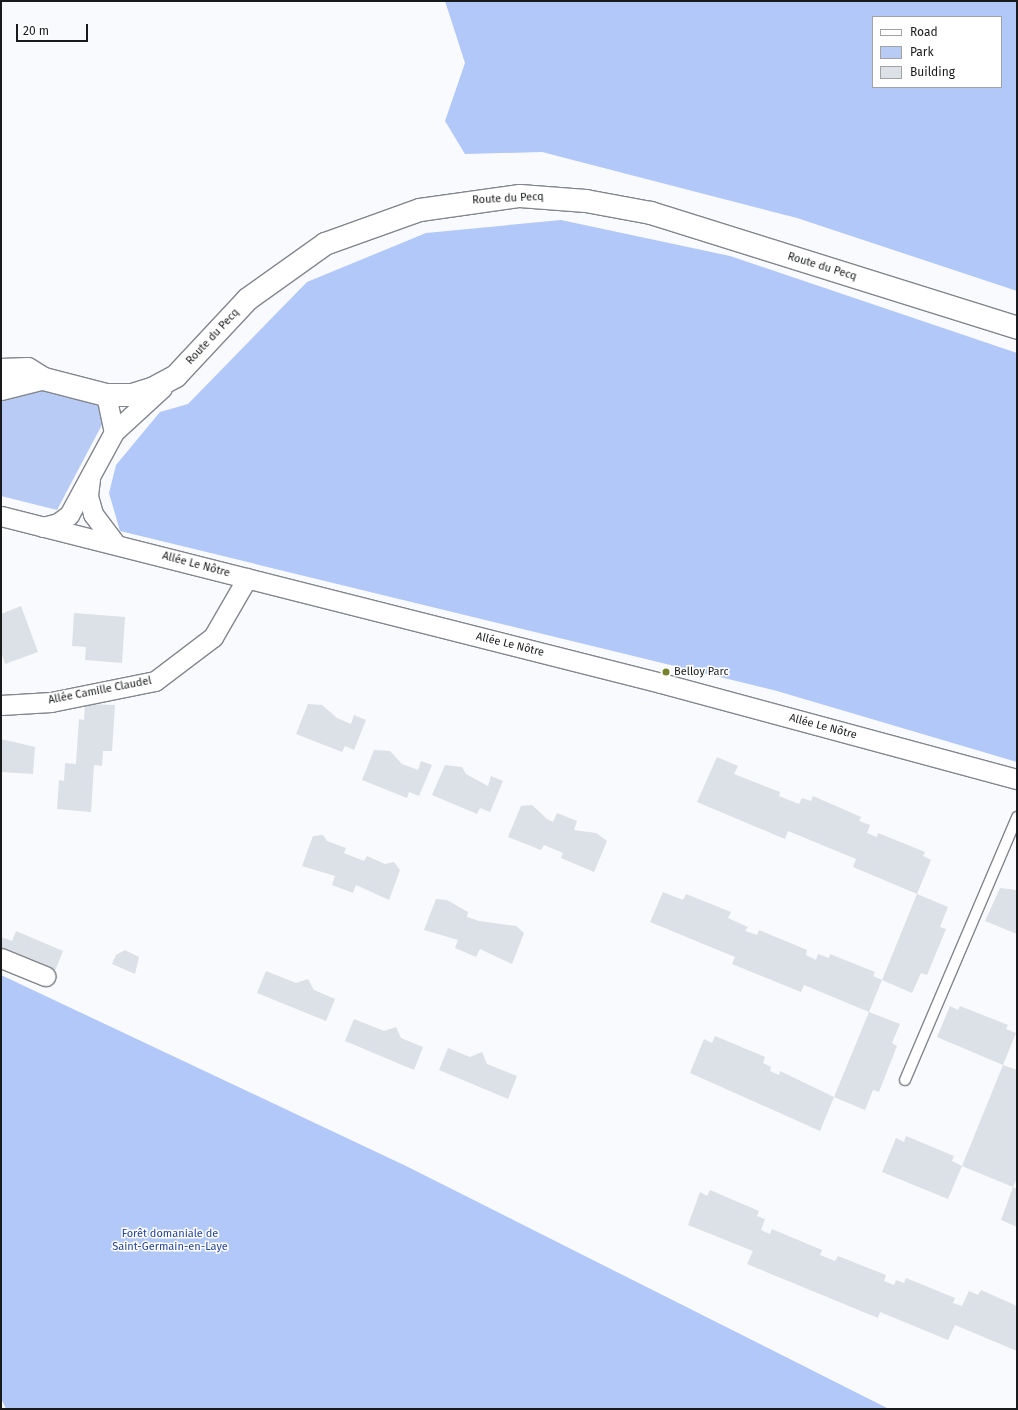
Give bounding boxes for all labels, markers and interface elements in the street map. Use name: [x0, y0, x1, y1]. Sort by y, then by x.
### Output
scale bar: [18, 16, 90, 42]
legend: [872, 16, 1002, 88]
text: 20 m: [23, 24, 49, 38]
text: Road: [910, 25, 938, 39]
text: Park: [910, 45, 934, 59]
text: Building: [910, 65, 955, 79]
street label: Route du Pecq: [472, 191, 544, 207]
street label: Route du Pecq: [786, 250, 858, 284]
street label: Route du Pecq: [184, 306, 242, 368]
street label: Allée Le Nôtre: [161, 550, 231, 580]
street label: Allée Le Nôtre: [475, 630, 545, 660]
place label: Belloy Parc: [674, 665, 729, 679]
marker: Belloy Parc: [661, 667, 671, 677]
street label: Allée Camille Claudel: [47, 675, 153, 707]
street label: Allée Le Nôtre: [788, 712, 858, 742]
park label: Forêt domaniale de Saint-Germain-en-Laye: [112, 1228, 228, 1254]

